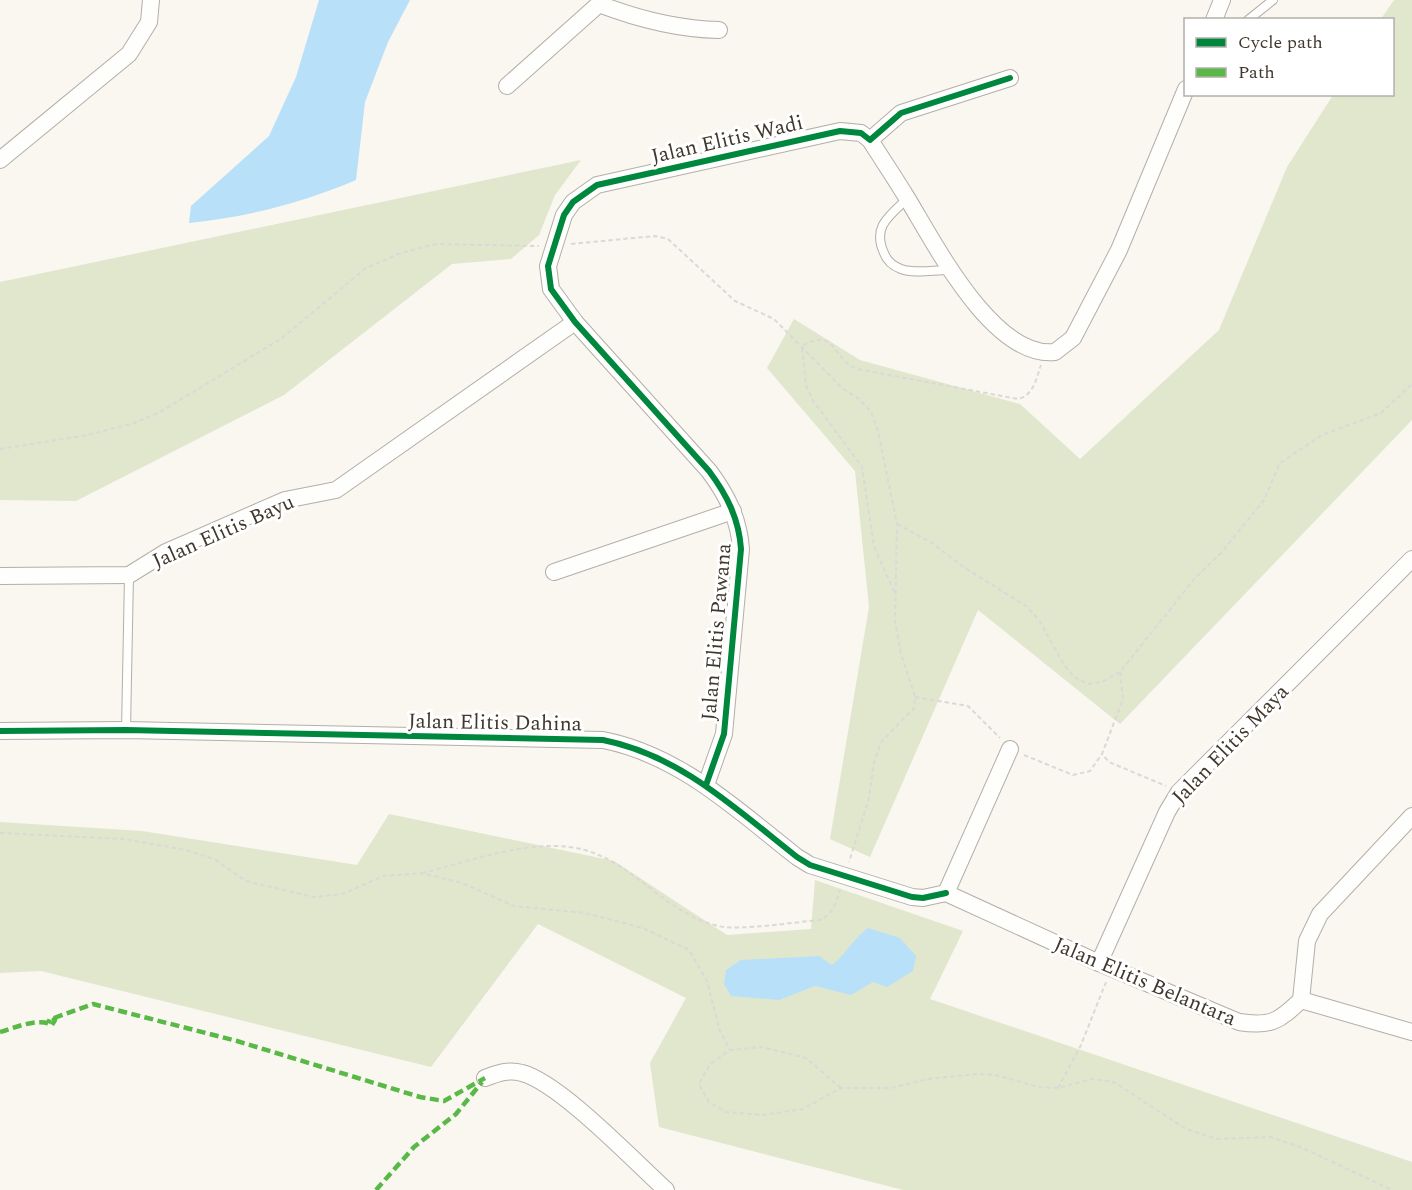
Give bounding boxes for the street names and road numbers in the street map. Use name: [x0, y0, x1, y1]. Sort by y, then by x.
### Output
street label: Jalan Elitis Wadi: [648, 107, 806, 173]
street label: Jalan Elitis Bayu: [147, 486, 300, 577]
street label: Jalan Elitis Pawana: [693, 541, 741, 722]
street label: Jalan Elitis Maya: [1165, 677, 1297, 812]
street label: Jalan Elitis Dahina: [408, 705, 583, 741]
street label: Jalan Elitis Belantara: [1048, 929, 1242, 1035]

